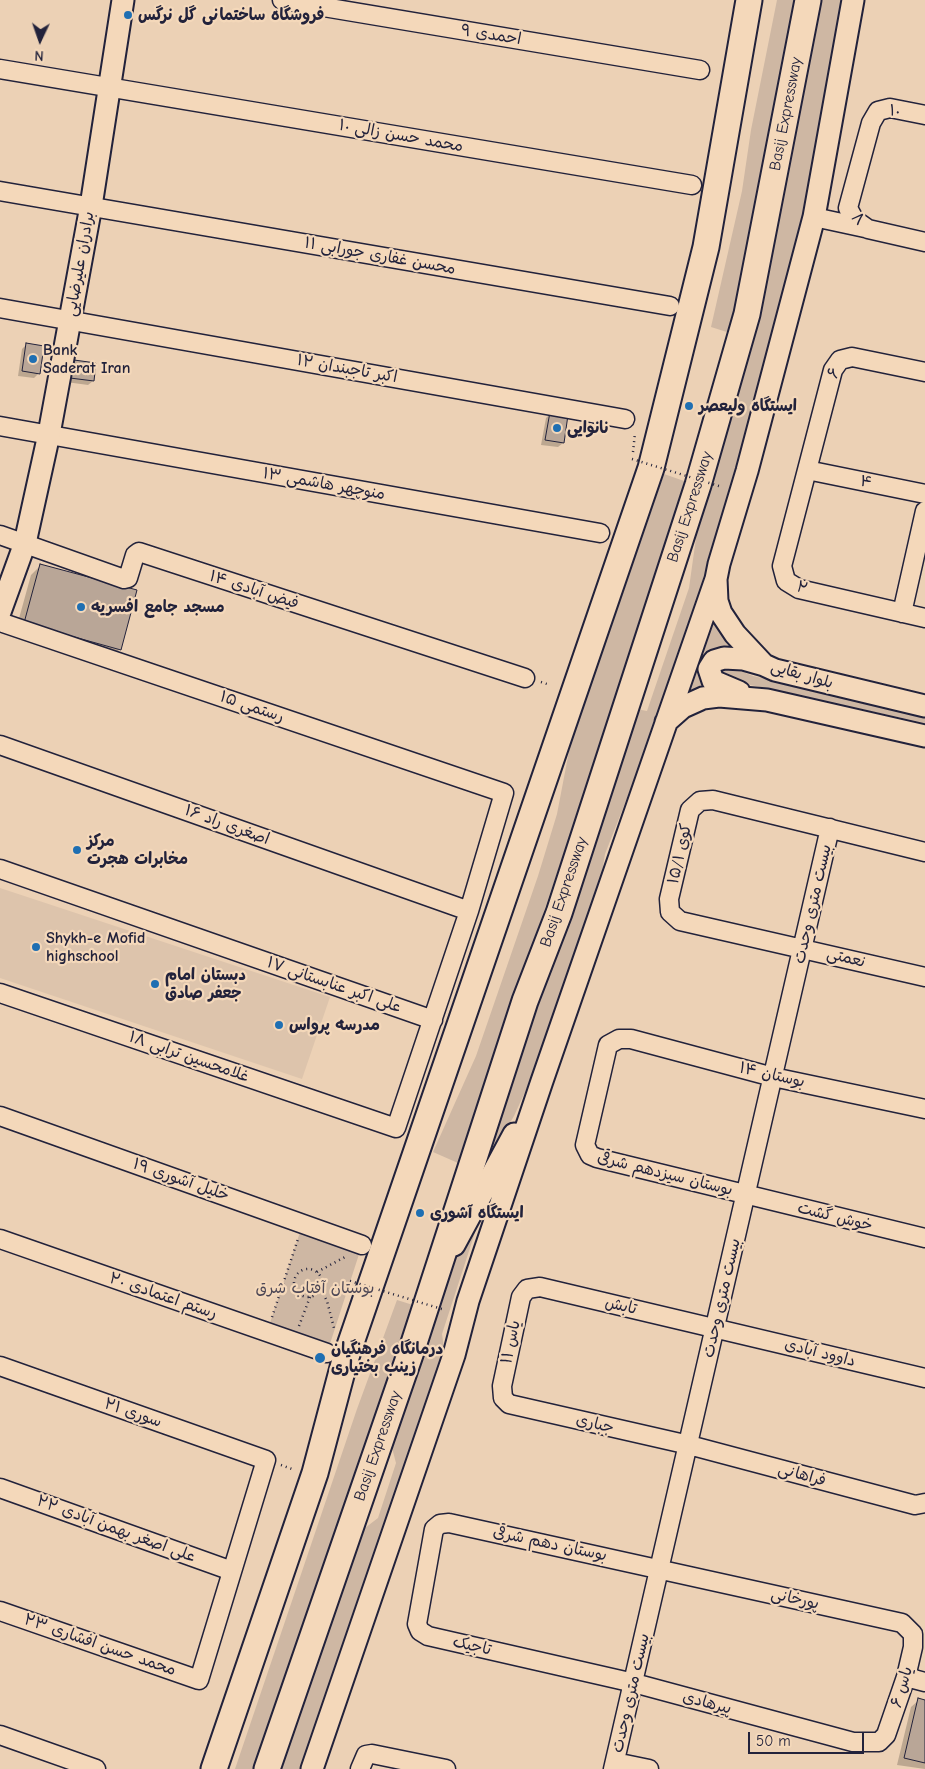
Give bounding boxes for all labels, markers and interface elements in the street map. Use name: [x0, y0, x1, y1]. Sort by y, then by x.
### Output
place label: فروشگاه ساختمانی گل نرگس: [138, 5, 324, 25]
marker: فروشگاه ساختمانی گل نرگس: [122, 9, 134, 21]
north arrow: [15, 15, 65, 65]
street label: احمدی ۹: [459, 21, 523, 49]
text: N: [34, 47, 44, 64]
street label: Basij Expressway: [766, 56, 806, 172]
street label: ۱۰: [889, 101, 901, 121]
street label: محمد حسن زالی ۱۰: [337, 116, 465, 156]
street label: ۸: [847, 208, 869, 230]
street label: برادران علیرضایی: [61, 210, 99, 318]
street label: محسن غفاری جورابی ۱۱: [303, 233, 457, 279]
place label: Bank Saderat Iran: [43, 340, 130, 378]
street label: اکبر تاجبندان ۱۲: [295, 351, 399, 387]
marker: Bank Saderat Iran: [27, 353, 39, 365]
street label: ۶: [823, 365, 845, 381]
place label: ایستگاه ولیعصر: [699, 396, 797, 416]
marker: ایستگاه ولیعصر: [683, 400, 695, 412]
place label: نانوایی: [567, 418, 610, 438]
marker: نانوایی: [551, 422, 563, 434]
street label: Basij Expressway: [663, 449, 717, 565]
street label: منوچهر هاشمی ۱۳: [261, 464, 387, 504]
street label: ۴: [858, 471, 874, 493]
street label: فیض آبادی ۱۴: [207, 567, 301, 613]
street label: ۲: [794, 577, 810, 599]
place label: مسجد جامع افسریه: [91, 597, 225, 617]
marker: مسجد جامع افسریه: [75, 601, 87, 613]
street label: بلوار بقایی: [769, 657, 835, 693]
street label: رستمی ۱۵: [217, 687, 287, 727]
street label: اصغری راد ۱۶: [182, 801, 272, 849]
street label: کوی ۱۵/۱: [664, 822, 696, 886]
place label: مرکز مخابرات هجرت: [87, 831, 188, 869]
street label: Basij Expressway: [536, 834, 592, 950]
street label: بیست متری وحدت: [790, 842, 836, 966]
marker: مرکز مخابرات هجرت: [71, 844, 83, 856]
place label: Shykh-e Mofid highschool: [46, 928, 145, 966]
marker: Shykh-e Mofid highschool: [30, 941, 42, 953]
street label: نعمتی: [825, 944, 867, 972]
street label: علی اکبر عنابستانی ۱۷: [264, 953, 404, 1017]
place label: دبستان امام جعفر صادق: [165, 965, 246, 1003]
marker: دبستان امام جعفر صادق: [149, 978, 161, 990]
place label: مدرسه پرواس: [289, 1015, 380, 1035]
marker: مدرسه پرواس: [273, 1019, 285, 1031]
street label: غلامحسین ترابی ۱۸: [126, 1027, 252, 1087]
street label: بوستان ۱۴: [737, 1058, 807, 1092]
street label: بوستان سیزدهم شرقی: [595, 1148, 735, 1200]
street label: خلیل آشوری ۱۹: [130, 1155, 232, 1205]
street label: خوش گشت: [795, 1198, 875, 1236]
place label: ایستگاه آشوری: [430, 1203, 524, 1223]
marker: ایستگاه آشوری: [414, 1207, 426, 1219]
street label: بیست متری وحدت: [699, 1236, 745, 1360]
street label: رستم اعتمادی ۲۰: [107, 1269, 219, 1323]
park label: بوستان آفتاب شرق: [256, 1278, 374, 1298]
street label: تابش: [603, 1293, 639, 1319]
street label: یاس ۱۱: [497, 1319, 525, 1365]
street label: داوود آبادی: [783, 1335, 857, 1371]
place label: درمانگاه فرهنگیان زینب بختیاری: [331, 1339, 443, 1377]
marker: درمانگاه فرهنگیان زینب بختیاری: [313, 1351, 327, 1365]
street label: Basij Expressway: [350, 1388, 406, 1504]
street label: سوری ۲۱: [102, 1394, 164, 1432]
street label: جباری: [574, 1410, 616, 1438]
street label: فراهانی: [776, 1459, 828, 1491]
street label: علی اصغر بهمن آبادی ۲۲: [34, 1491, 198, 1567]
street label: بوستان دهم شرقی: [491, 1523, 609, 1565]
street label: پورخانی: [769, 1584, 821, 1614]
street label: محمد حسن افشاری ۲۳: [21, 1610, 179, 1680]
street label: بیست متری وحدت: [608, 1631, 654, 1755]
street label: تاجیک: [451, 1632, 493, 1660]
street label: یاس ۶: [887, 1664, 917, 1710]
street label: پیرهادی: [680, 1687, 734, 1719]
scale bar: [750, 1722, 866, 1754]
text: 50 m: [756, 1732, 791, 1750]

